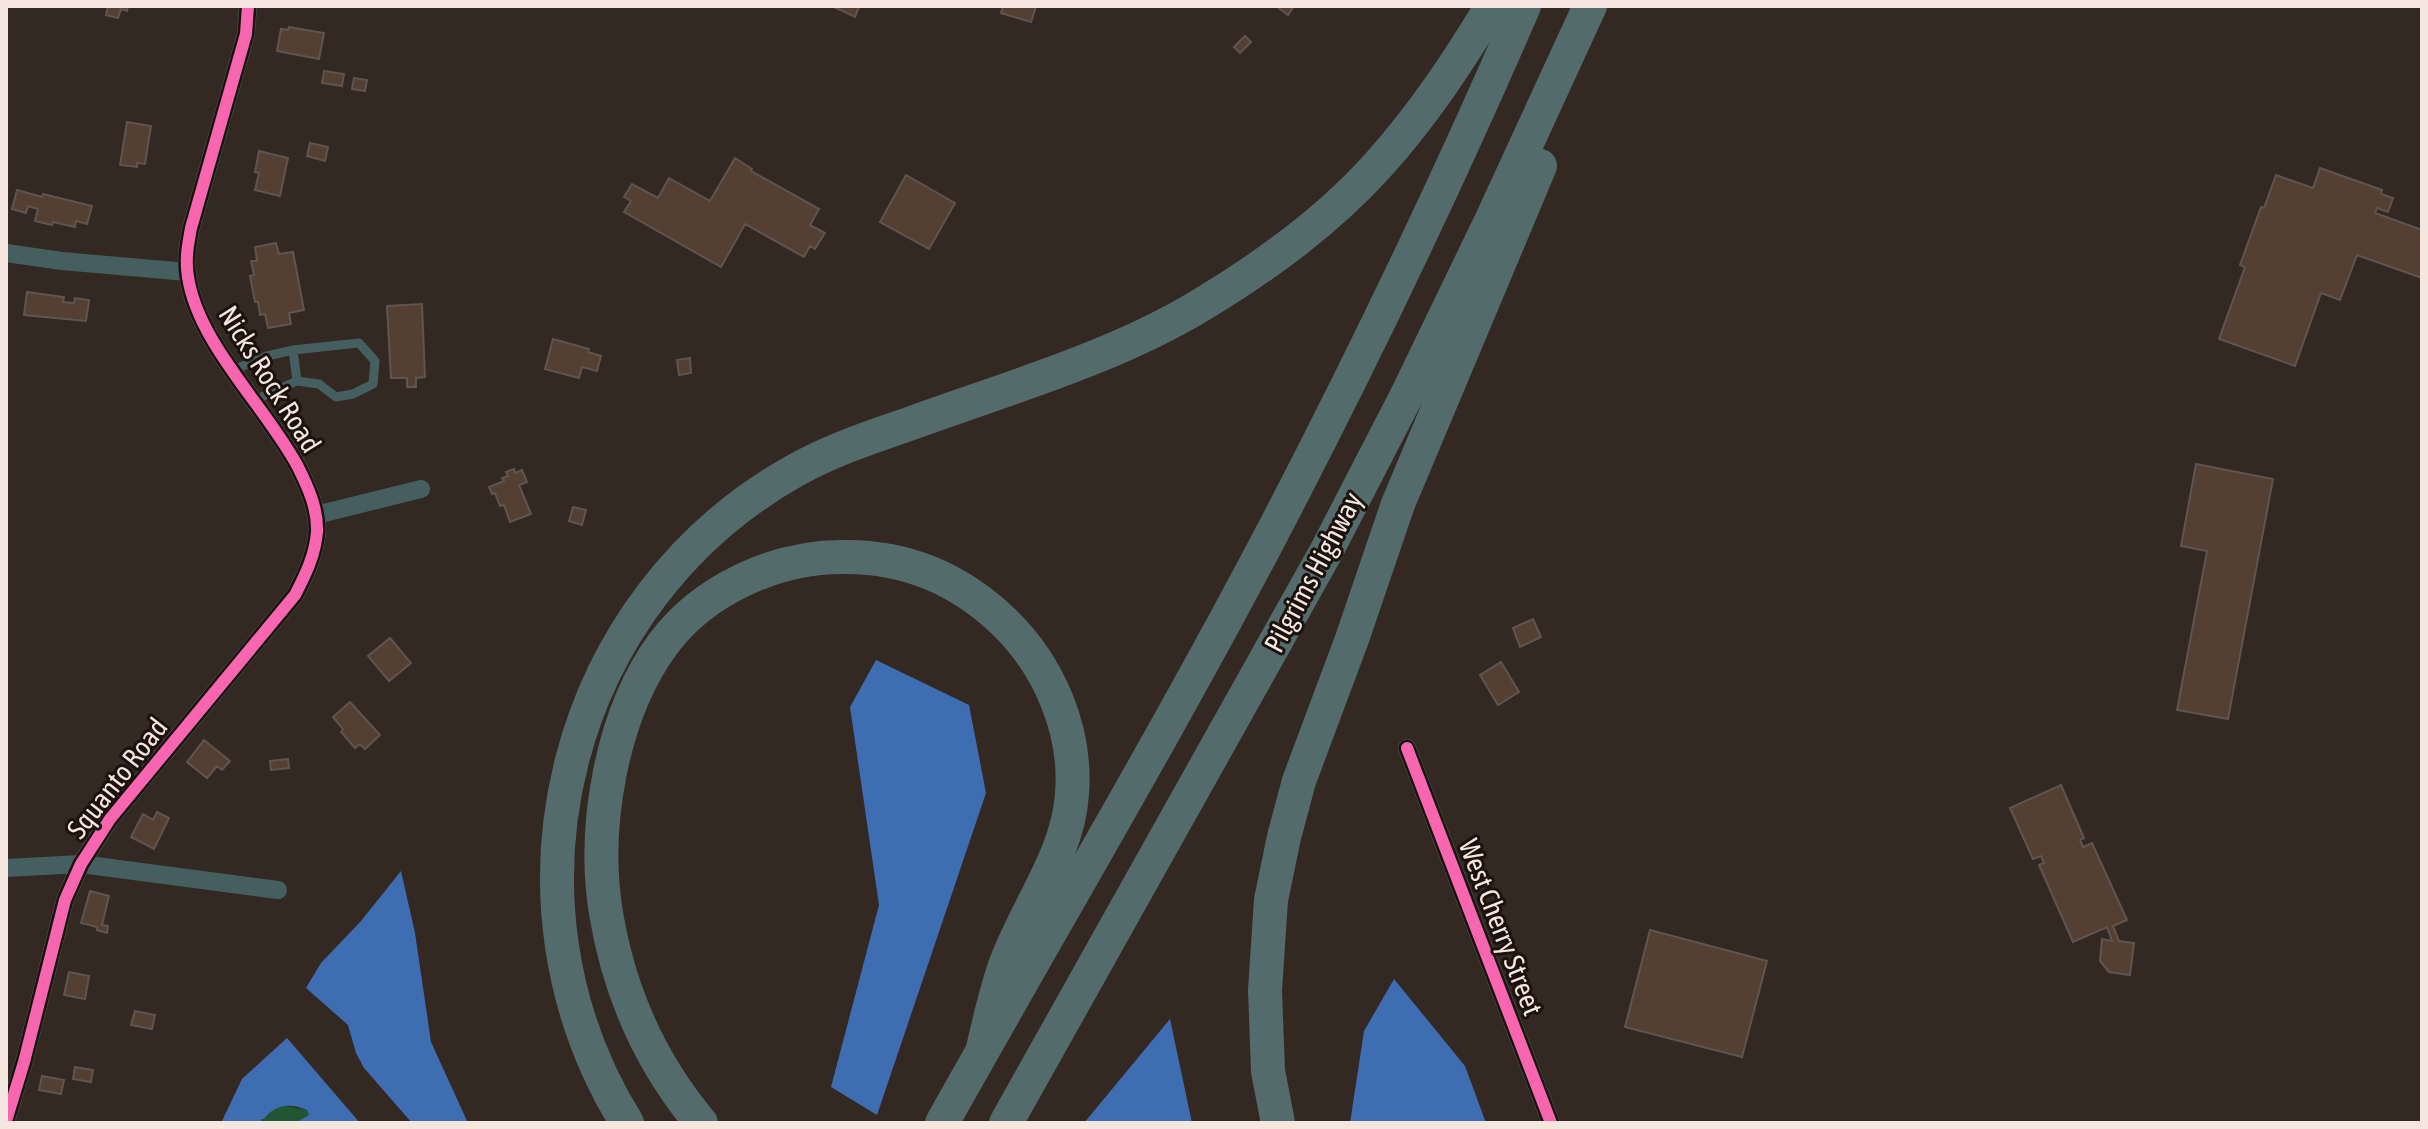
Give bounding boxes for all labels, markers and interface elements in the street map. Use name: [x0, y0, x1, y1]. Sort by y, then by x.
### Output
street label: Nicks Rock Road: [212, 300, 328, 458]
street label: Pilgrims Highway: [1257, 487, 1369, 657]
street label: Squanto Road: [60, 712, 174, 844]
street label: West Cherry Street: [1453, 834, 1549, 1020]

